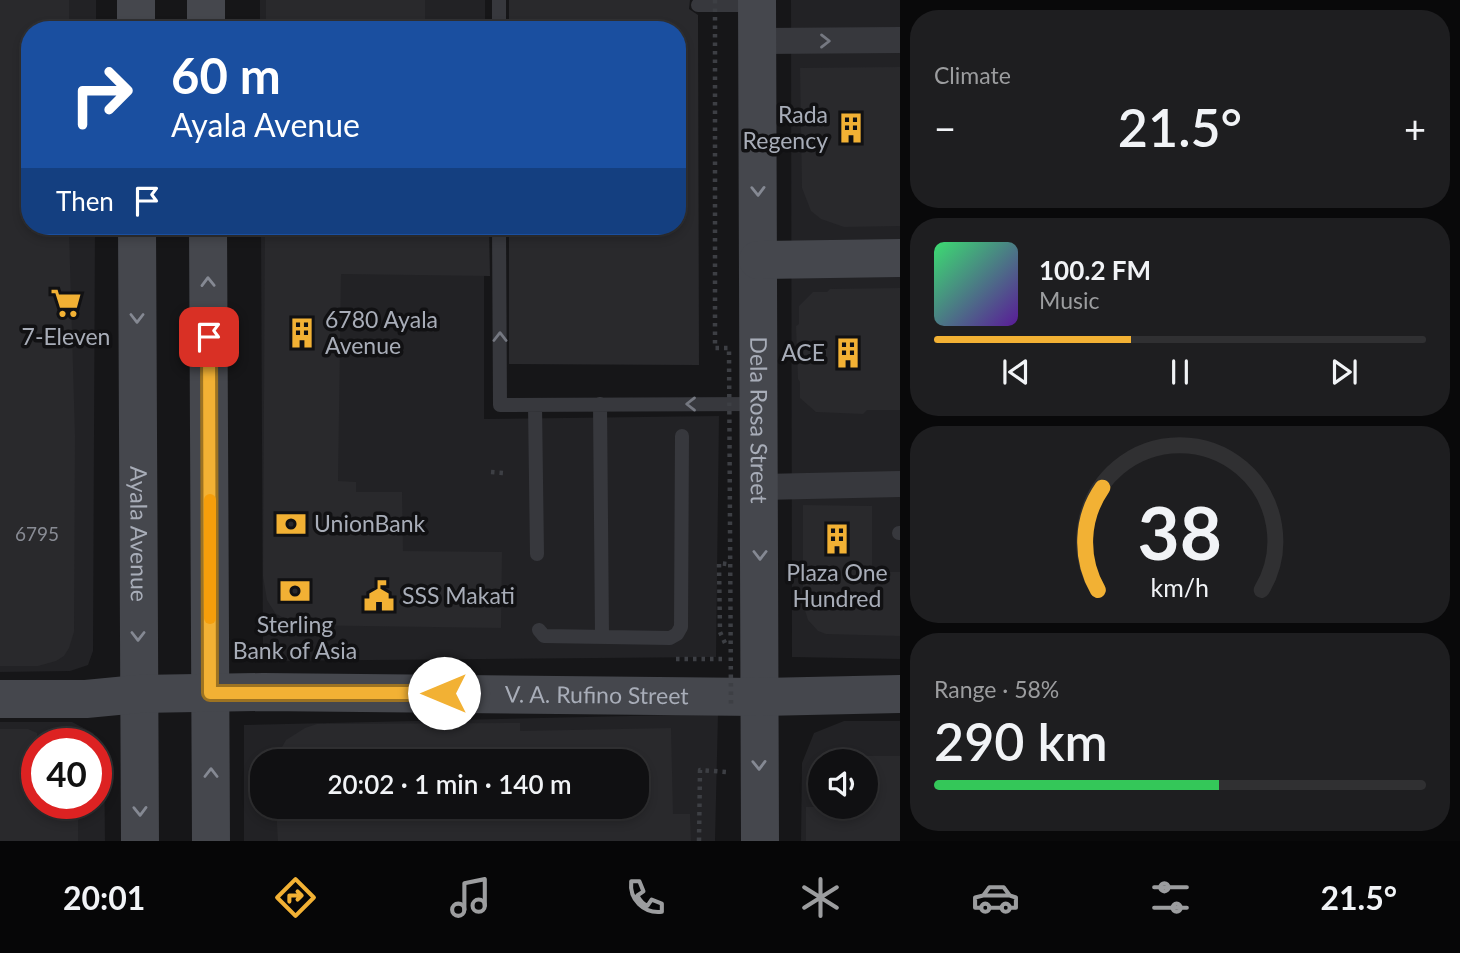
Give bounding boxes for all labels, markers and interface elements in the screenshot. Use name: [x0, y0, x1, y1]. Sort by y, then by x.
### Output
one-way arrow: [820, 33, 831, 48]
text: 60 m: [171, 46, 281, 104]
icon: right: [56, 49, 147, 140]
text: Climate: [934, 61, 1011, 89]
text: 21.5°: [1118, 96, 1242, 158]
place label: Rada Regency: [743, 100, 828, 154]
text: Ayala Avenue: [171, 105, 360, 144]
text: −: [934, 105, 956, 151]
text: +: [1404, 105, 1426, 151]
building icon: Rada Regency: [834, 111, 868, 145]
icon: arrive: [128, 182, 166, 220]
text: Then: [56, 185, 114, 217]
one-way arrow: [750, 186, 766, 196]
text: 100.2 FM: [1039, 254, 1151, 286]
one-way arrow: [200, 277, 216, 287]
supermarket icon: 7-Eleven: [49, 286, 83, 320]
text: Music: [1039, 286, 1099, 314]
place label: 6780 Ayala Avenue: [325, 305, 438, 359]
pin: [179, 307, 239, 367]
one-way arrow: [129, 314, 145, 324]
building icon: 6780 Ayala Avenue: [285, 316, 319, 350]
icon: arrive: [190, 318, 228, 356]
place label: 7-Eleven: [22, 322, 110, 350]
one-way arrow: [492, 331, 508, 342]
street label: Dela Rosa Street: [745, 336, 774, 504]
building icon: ACE: [831, 336, 865, 370]
place label: ACE: [781, 338, 825, 366]
icon: previous: [997, 353, 1035, 391]
icon: pause: [1161, 353, 1199, 391]
icon: next: [1325, 353, 1363, 391]
one-way arrow: [685, 396, 696, 412]
street label: Ayala Avenue: [125, 466, 154, 602]
text: 38: [1138, 489, 1222, 577]
bank icon: UnionBank: [274, 507, 308, 541]
place label: UnionBank: [314, 509, 426, 537]
house number: 6795: [15, 522, 59, 545]
building icon: Plaza One Hundred: [820, 522, 854, 556]
one-way arrow: [752, 550, 767, 561]
place label: Plaza One Hundred: [786, 558, 888, 612]
text: km/h: [1151, 572, 1209, 602]
bank icon: Sterling Bank of Asia: [278, 574, 312, 608]
public building icon: SSS Makati: [362, 579, 396, 613]
place label: SSS Makati: [402, 581, 515, 609]
place label: Sterling Bank of Asia: [233, 610, 357, 664]
one-way arrow: [130, 631, 146, 642]
position arrow: [407, 656, 481, 730]
text: Range · 58%: [934, 675, 1059, 703]
street label: V. A. Rufino Street: [505, 679, 689, 709]
text: 290 km: [934, 710, 1108, 772]
speed limit sign: 40: [21, 728, 112, 819]
map controls: [808, 749, 878, 819]
button: sound: [808, 749, 878, 819]
one-way arrow: [751, 760, 767, 771]
one-way arrow: [203, 767, 219, 778]
text: 20:02 · 1 min · 140 m: [327, 768, 572, 800]
one-way arrow: [132, 806, 147, 817]
icon: directions: [271, 873, 320, 922]
icon: music: [446, 873, 495, 922]
icon: phone: [621, 873, 670, 922]
icon: climate: [796, 873, 845, 922]
icon: car: [971, 873, 1020, 922]
icon: filters: [1146, 873, 1195, 922]
text: 20:01: [63, 878, 145, 917]
text: 21.5°: [1320, 878, 1397, 917]

